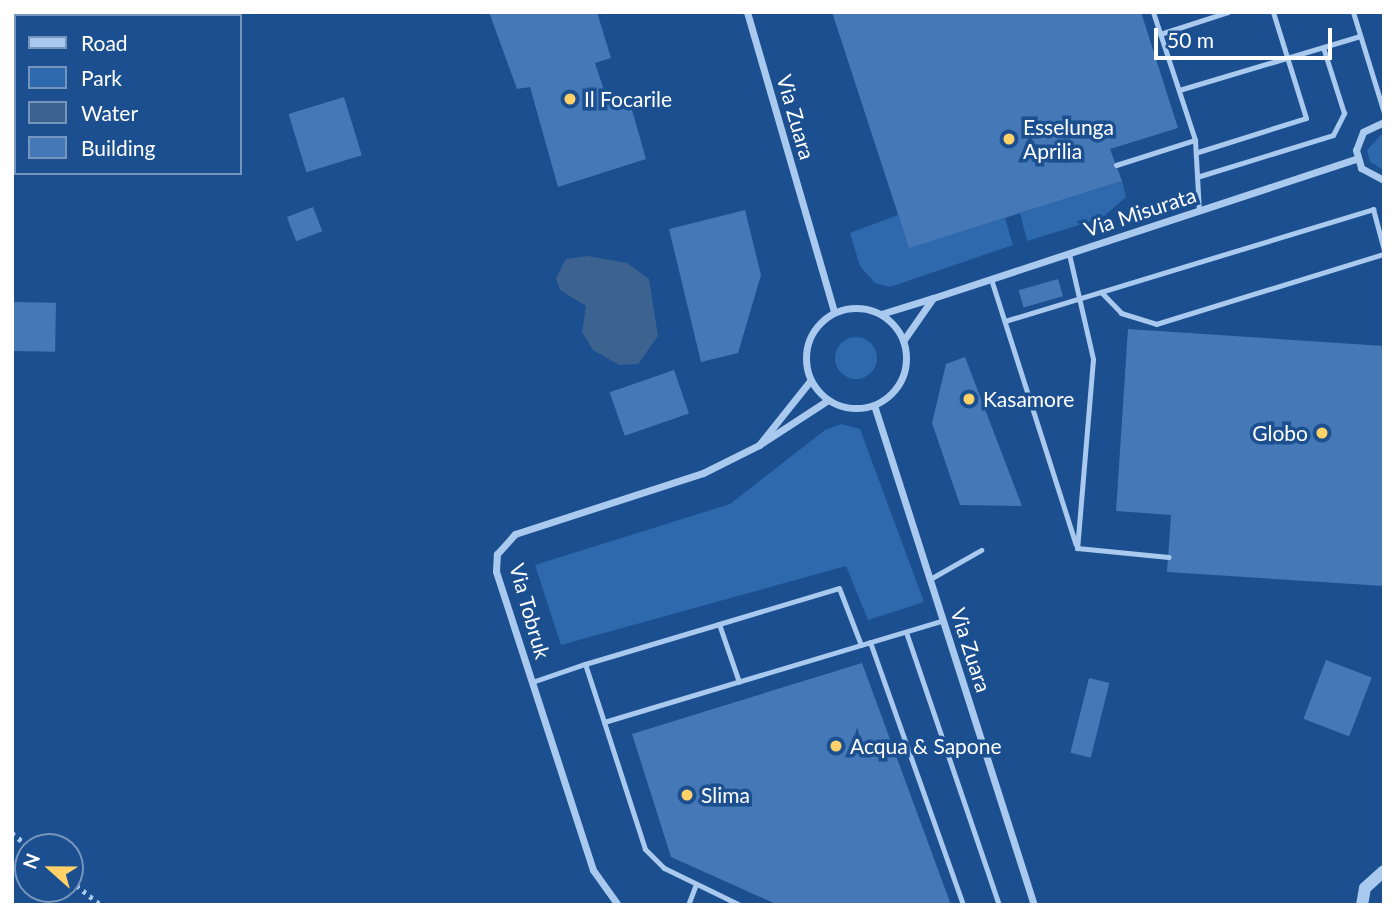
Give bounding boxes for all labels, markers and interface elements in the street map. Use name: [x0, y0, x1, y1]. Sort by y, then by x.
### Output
legend: [14, 14, 242, 175]
scale bar: [1158, 14, 1336, 58]
text: 50 m: [1167, 27, 1214, 52]
text: Road: [81, 30, 128, 55]
text: Park: [81, 65, 122, 90]
street label: Via Zuara: [772, 72, 820, 162]
place label: Il Focarile: [584, 86, 672, 112]
marker: Il Focarile: [562, 91, 578, 107]
text: Water: [81, 100, 138, 125]
place label: Esselunga Aprilia: [1023, 114, 1114, 164]
marker: Esselunga Aprilia: [1001, 131, 1017, 147]
text: Building: [81, 135, 156, 160]
street label: Via Misurata: [1081, 182, 1199, 242]
place label: Kasamore: [983, 386, 1074, 412]
marker: Kasamore: [961, 391, 977, 407]
place label: Globo: [1252, 420, 1308, 446]
marker: Globo: [1314, 425, 1330, 441]
street label: Via Tobruk: [504, 560, 556, 662]
street label: Via Zuara: [946, 605, 996, 695]
place label: Acqua & Sapone: [850, 733, 1002, 759]
marker: Acqua & Sapone: [828, 738, 844, 754]
place label: Slima: [701, 782, 750, 808]
marker: Slima: [679, 787, 695, 803]
north arrow: [14, 833, 84, 903]
text: N: [17, 850, 44, 872]

